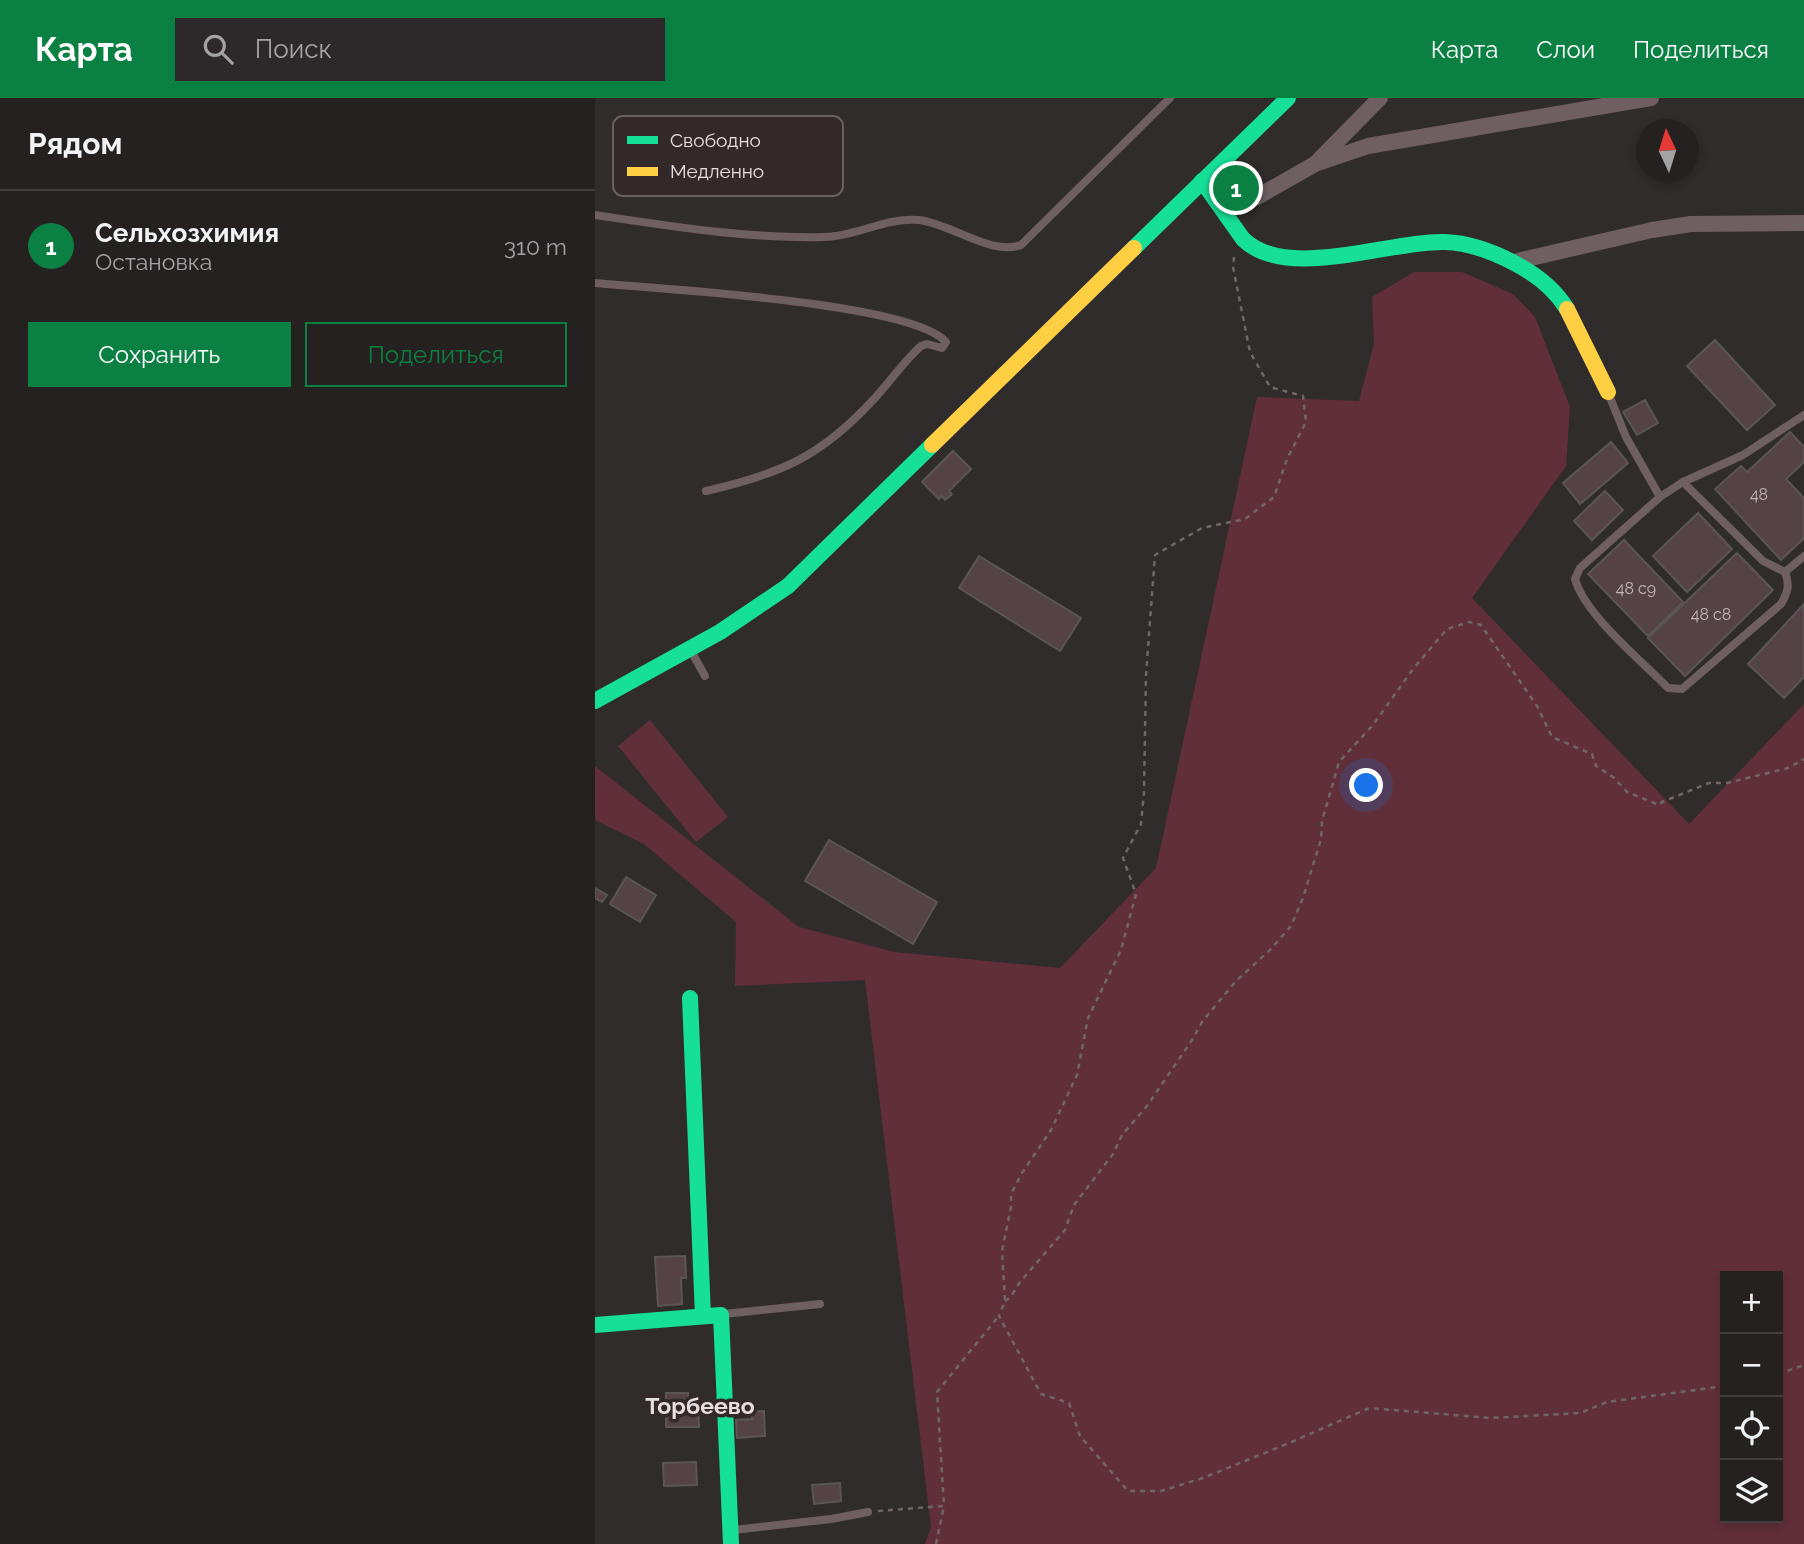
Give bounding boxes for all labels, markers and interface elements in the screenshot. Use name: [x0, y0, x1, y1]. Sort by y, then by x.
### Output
search box: [175, 18, 665, 81]
text: Карта: [35, 30, 133, 69]
icon: search: [199, 30, 237, 68]
text: Поиск: [255, 34, 332, 64]
text: Карта: [1431, 35, 1498, 64]
text: Слои: [1536, 35, 1595, 64]
text: Поделиться: [1633, 35, 1769, 64]
legend: [613, 116, 843, 196]
north arrow: [1636, 119, 1699, 182]
text: Рядом: [28, 126, 122, 161]
text: Свободно: [670, 129, 761, 151]
text: Медленно: [670, 160, 764, 182]
pin: 1: [1213, 162, 1259, 214]
text: Сельхозхимия: [95, 218, 279, 248]
text: 1: [45, 233, 57, 260]
text: 310 m: [504, 233, 567, 260]
text: Остановка: [95, 248, 212, 275]
button: Сохранить: [28, 322, 291, 387]
button: Поделиться: [305, 322, 567, 387]
house number: 48: [1750, 485, 1768, 504]
house number: 48 с9: [1616, 579, 1656, 598]
house number: 48 с8: [1691, 605, 1731, 624]
your location: [1349, 768, 1383, 802]
map controls: [1720, 1271, 1783, 1523]
button: +: [1720, 1271, 1783, 1334]
button: −: [1720, 1334, 1783, 1397]
district label: Торбеево: [645, 1392, 755, 1419]
button: locate: [1720, 1397, 1783, 1460]
button: layers: [1720, 1460, 1783, 1523]

